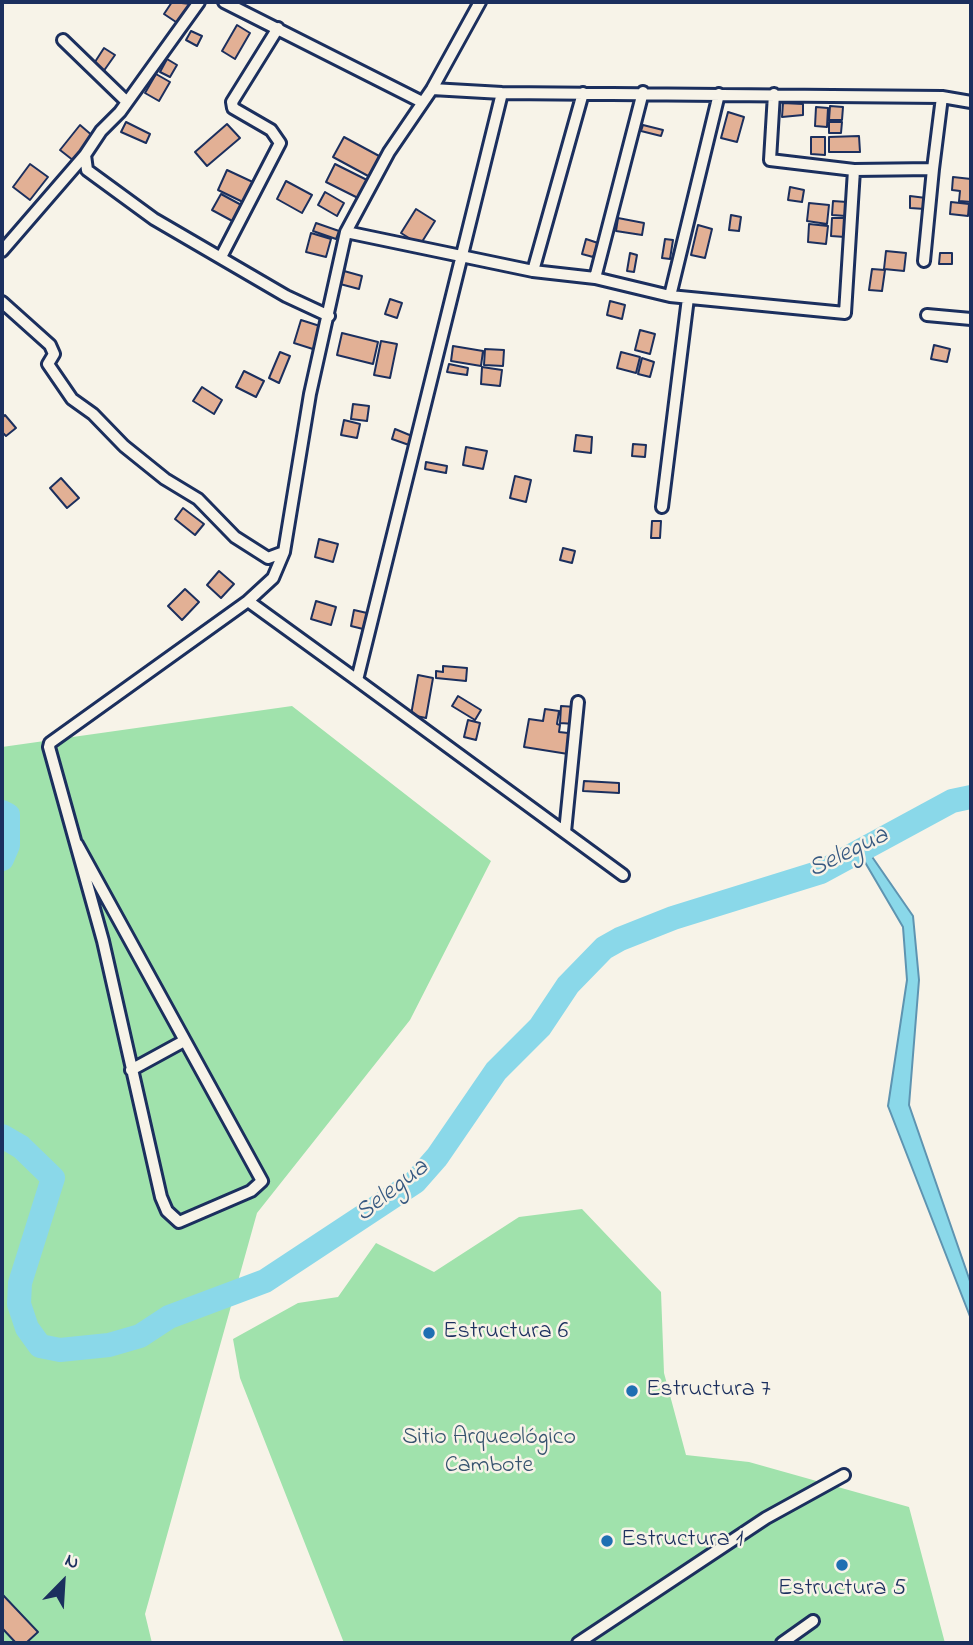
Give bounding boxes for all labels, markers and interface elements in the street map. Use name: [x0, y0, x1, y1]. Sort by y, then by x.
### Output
water label: Selegua: [804, 821, 894, 887]
water label: Selegua: [350, 1154, 436, 1230]
place label: Estructura 6: [443, 1319, 568, 1347]
marker: Estructura 6: [421, 1325, 437, 1341]
place label: Estructura 7: [646, 1377, 771, 1405]
marker: Estructura 7: [624, 1383, 640, 1399]
park label: Sitio Arqueológico Cambote: [402, 1425, 576, 1481]
place label: Estructura 1: [621, 1527, 743, 1555]
marker: Estructura 1: [599, 1533, 615, 1549]
north arrow: [28, 1547, 98, 1617]
text: N: [60, 1547, 83, 1577]
marker: Estructura 5: [834, 1557, 850, 1573]
place label: Estructura 5: [778, 1576, 906, 1604]

